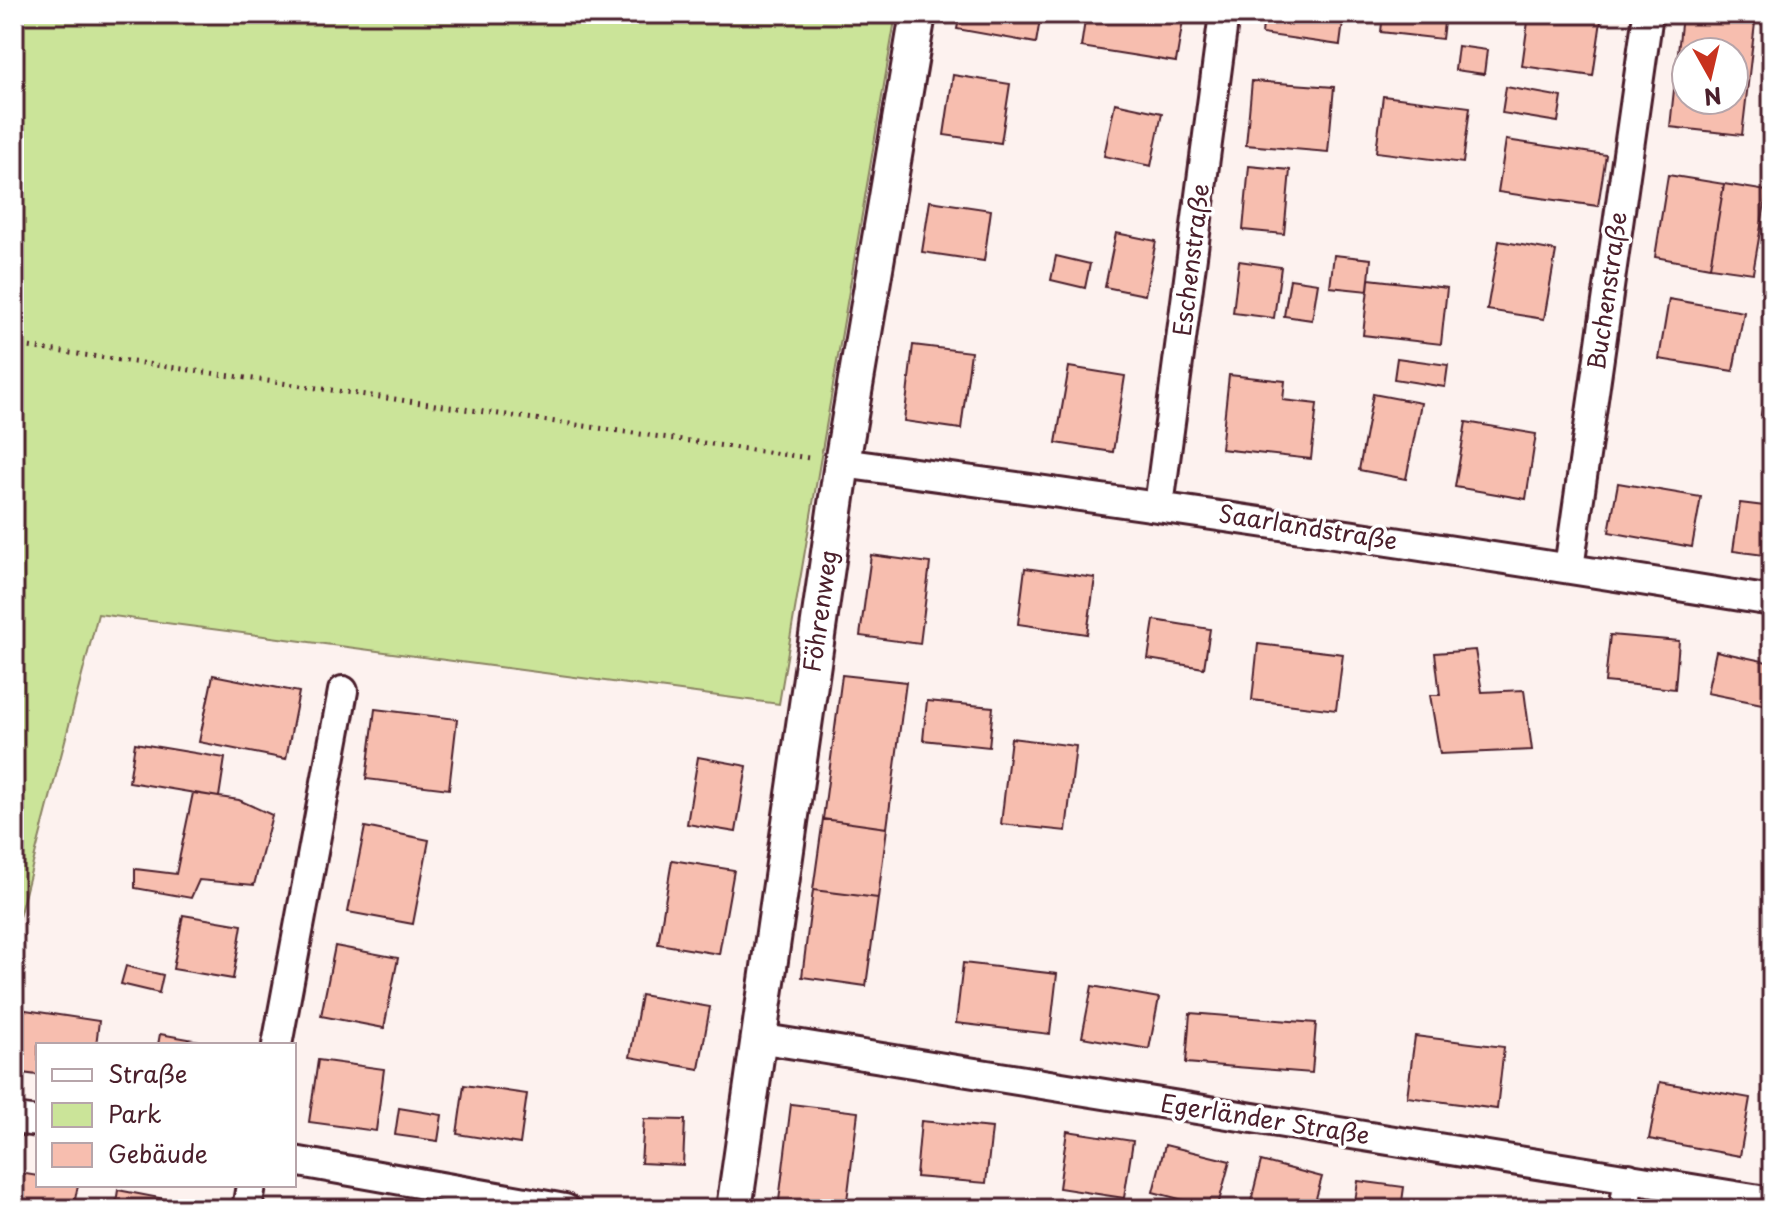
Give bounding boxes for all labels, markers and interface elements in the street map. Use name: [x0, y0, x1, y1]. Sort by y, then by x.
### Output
north arrow: [1670, 36, 1750, 116]
text: N: [1702, 80, 1724, 115]
street label: Eschenstraße: [1163, 181, 1217, 338]
street label: Buchenstraße: [1577, 209, 1635, 372]
street label: Saarlandstraße: [1216, 494, 1400, 558]
street label: Föhrenweg: [793, 547, 845, 674]
legend: [36, 1043, 296, 1187]
text: Straße: [108, 1055, 187, 1091]
street label: Egerländer Straße: [1158, 1084, 1372, 1152]
text: Park: [108, 1095, 162, 1131]
text: Gebäude: [108, 1135, 208, 1171]

